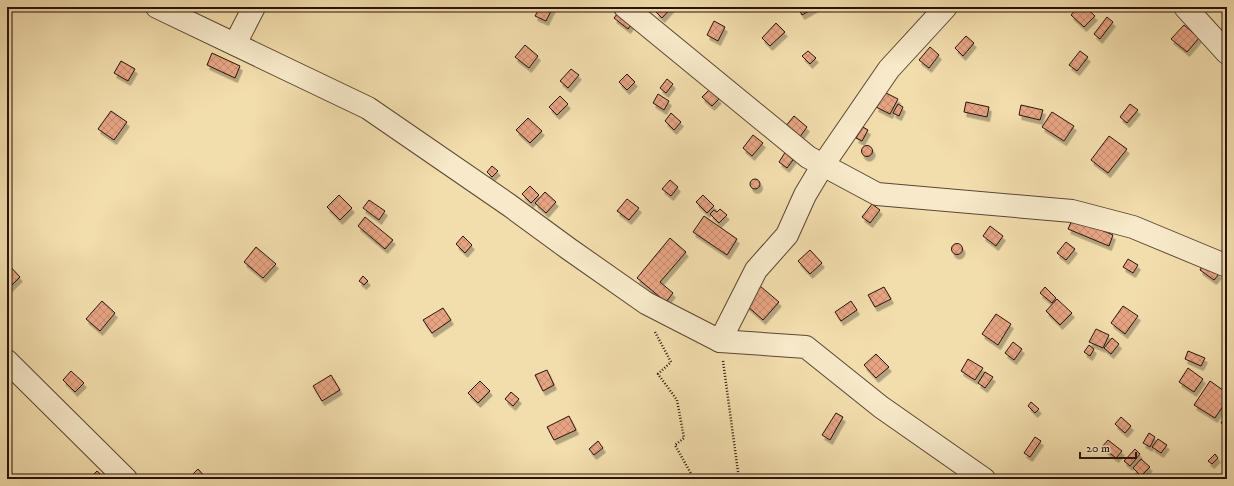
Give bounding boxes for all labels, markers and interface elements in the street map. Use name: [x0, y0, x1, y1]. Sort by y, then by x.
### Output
scale bar: [1080, 434, 1136, 460]
text: 20 m: [1086, 441, 1110, 456]

